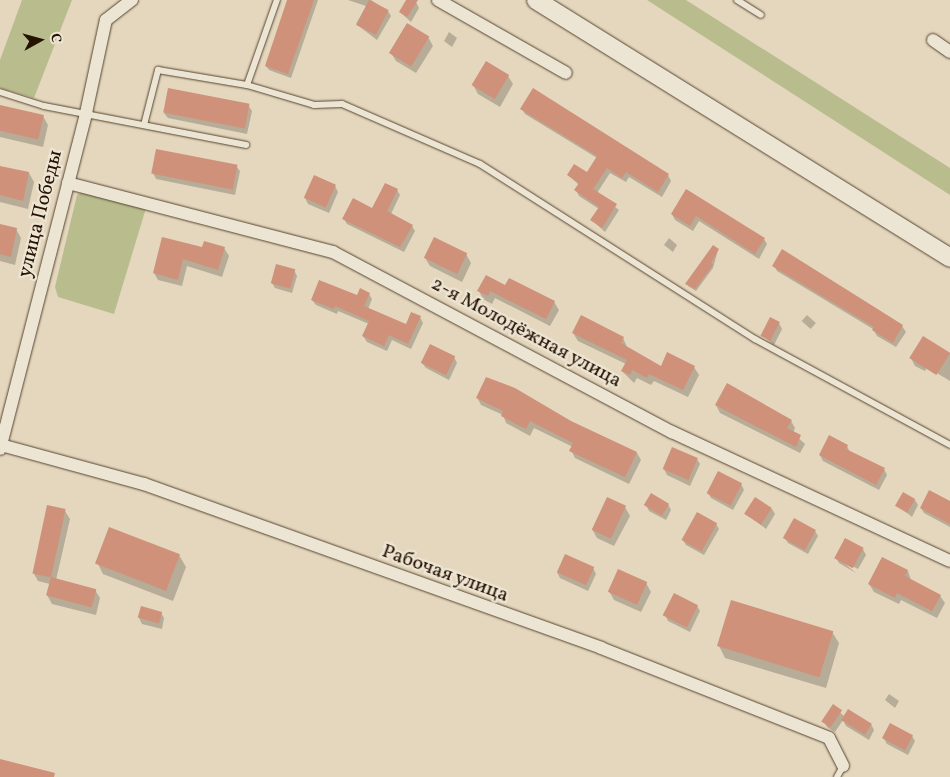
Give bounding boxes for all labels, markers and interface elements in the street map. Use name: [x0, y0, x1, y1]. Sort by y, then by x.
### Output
north arrow: [15, 15, 65, 65]
text: С: [45, 32, 65, 44]
street label: улица Победы: [14, 148, 68, 280]
street label: 2-я Молодёжная улица: [426, 272, 626, 394]
street label: Рабочая улица: [378, 540, 512, 608]

